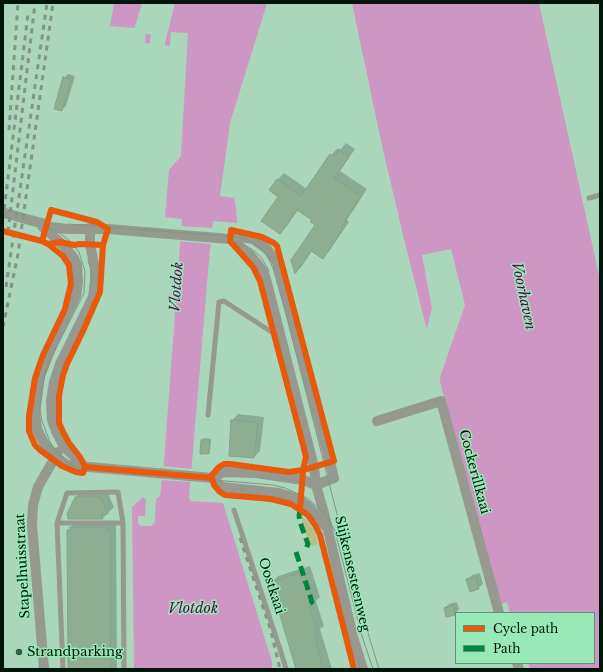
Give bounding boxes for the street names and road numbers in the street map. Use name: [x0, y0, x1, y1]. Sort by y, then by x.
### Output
street label: Cockerillkaai: [455, 428, 493, 516]
street label: Stapelhuisstraat: [12, 513, 34, 619]
street label: Slijkensesteenweg: [331, 514, 373, 634]
street label: Oostkaai: [255, 556, 287, 616]

